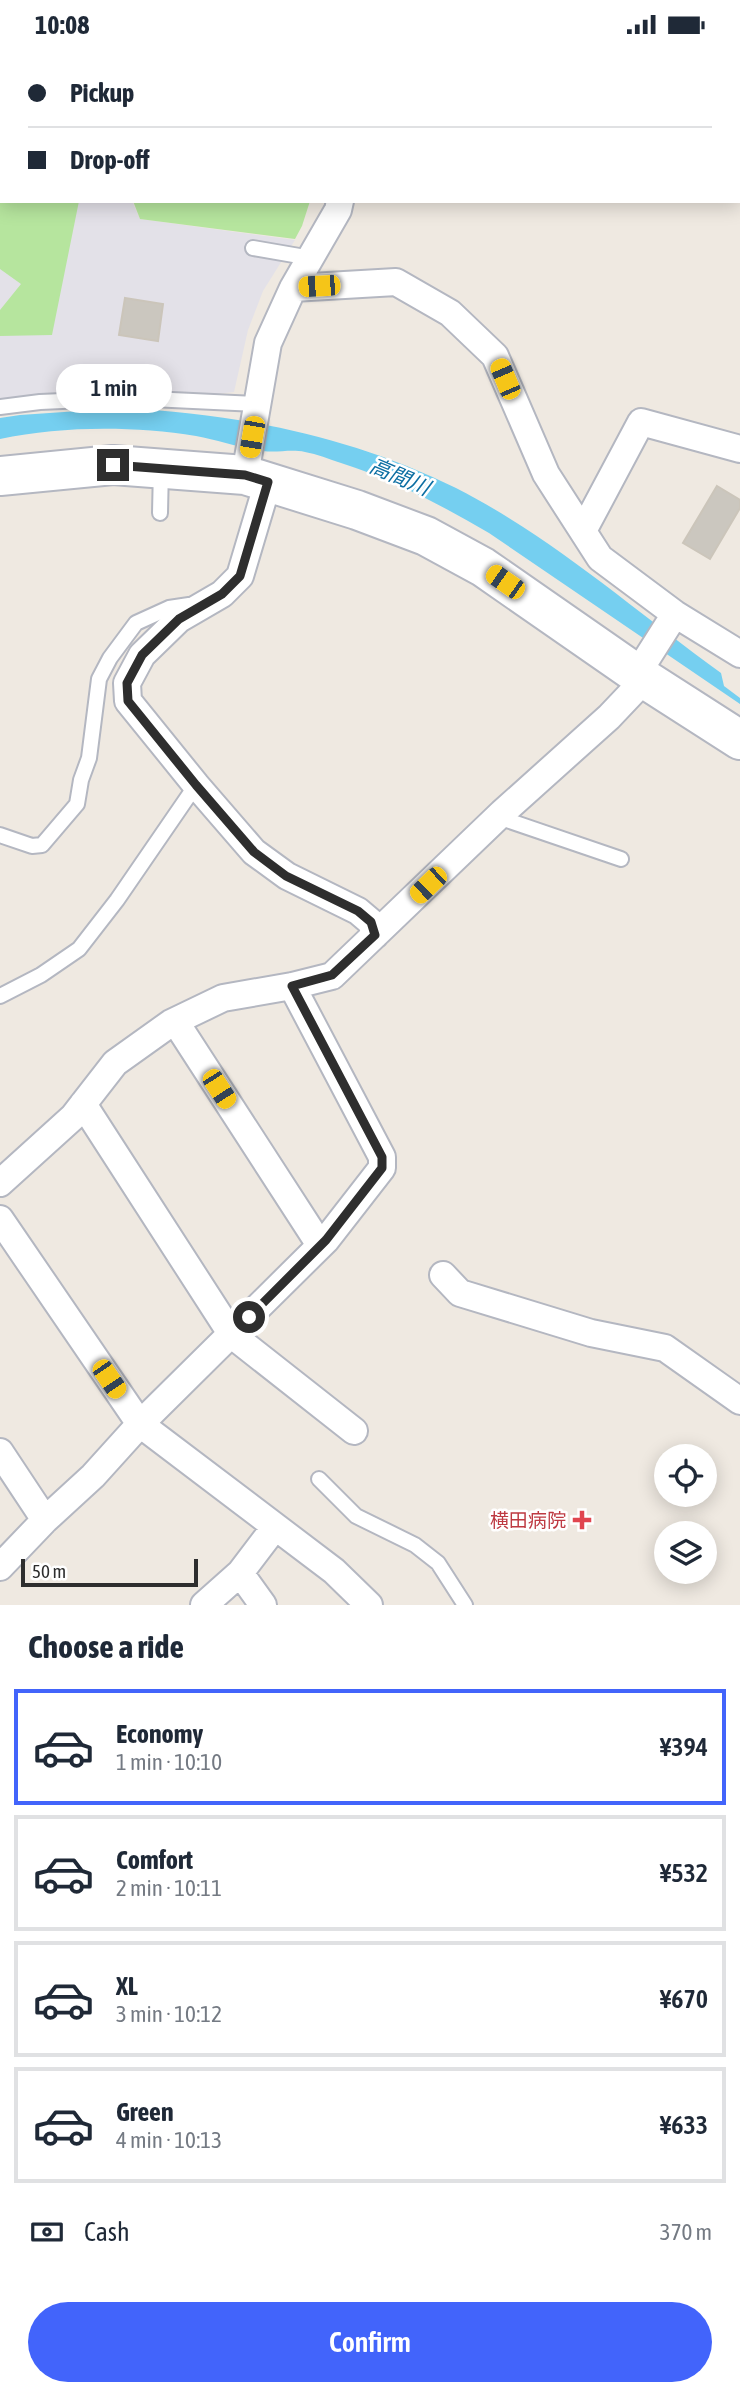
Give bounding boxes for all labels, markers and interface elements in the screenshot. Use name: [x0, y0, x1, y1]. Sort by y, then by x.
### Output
text: 10:08: [35, 10, 90, 40]
text: Pickup: [70, 78, 134, 108]
text: Drop-off: [70, 145, 150, 175]
car: [298, 274, 341, 298]
car: [488, 356, 523, 402]
callout: 1 min: [55, 363, 171, 413]
text: 1 min: [91, 375, 137, 401]
car: [239, 414, 266, 460]
route end: [97, 449, 129, 481]
water label: 高間川: [366, 453, 436, 500]
car: [482, 561, 529, 603]
car: [406, 863, 451, 907]
car: [199, 1066, 240, 1112]
route start: [233, 1301, 265, 1333]
car: [89, 1356, 130, 1402]
map controls: [654, 1444, 717, 1584]
button: locate: [654, 1444, 717, 1507]
place label: 横田病院: [490, 1509, 566, 1531]
marker: 横田病院: [572, 1510, 592, 1530]
button: layers: [654, 1521, 717, 1584]
scale bar: [21, 1556, 198, 1588]
text: 50 m: [32, 1560, 66, 1582]
text: Choose a ride: [28, 1628, 184, 1665]
icon: car: [32, 1716, 95, 1779]
text: Economy: [116, 1719, 203, 1749]
text: ¥394: [660, 1732, 708, 1762]
text: 1 min · 10:10: [116, 1749, 222, 1775]
icon: car: [32, 1842, 95, 1905]
text: Comfort: [116, 1845, 193, 1875]
text: ¥532: [660, 1858, 708, 1888]
text: 2 min · 10:11: [116, 1875, 222, 1901]
icon: car: [32, 1968, 95, 2031]
text: XL: [116, 1971, 138, 2001]
text: ¥670: [660, 1984, 708, 2014]
text: 3 min · 10:12: [116, 2001, 222, 2027]
icon: car: [32, 2094, 95, 2157]
text: Green: [116, 2097, 174, 2127]
text: ¥633: [660, 2110, 708, 2140]
text: 4 min · 10:13: [116, 2127, 222, 2153]
icon: cash: [28, 2213, 66, 2251]
text: Cash: [84, 2217, 130, 2247]
text: 370 m: [660, 2219, 712, 2245]
button: Confirm: [28, 2302, 712, 2382]

